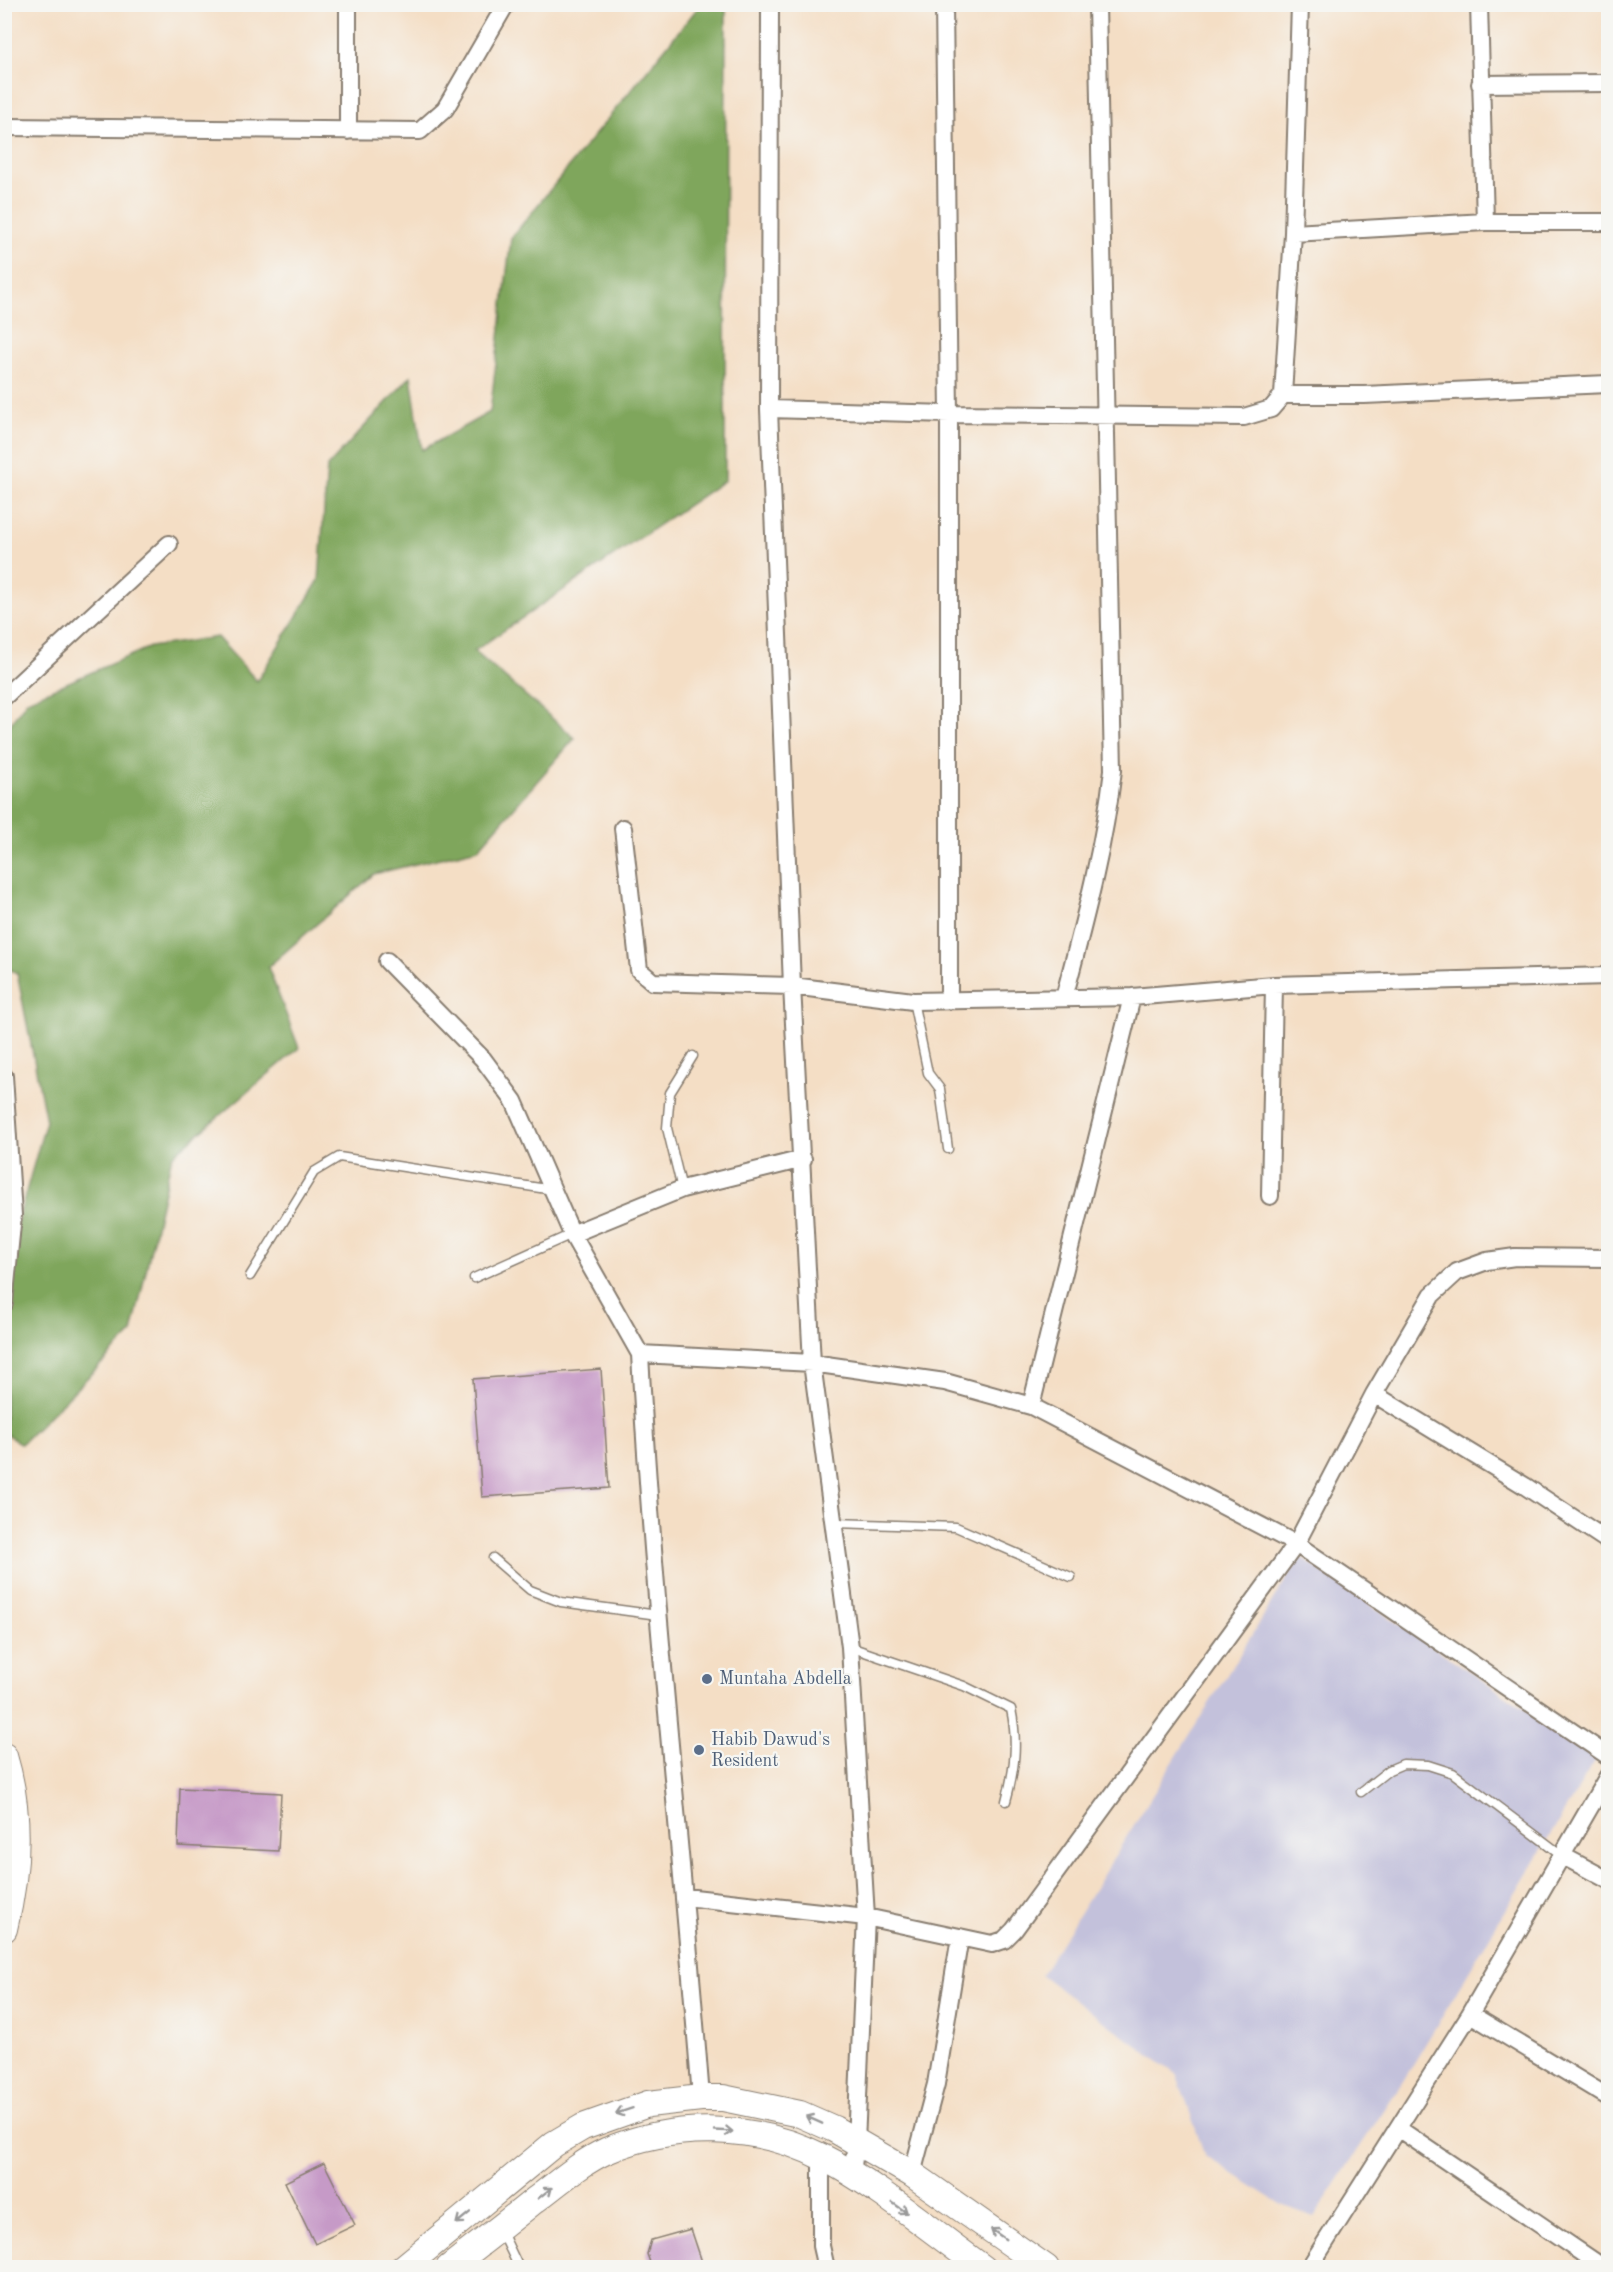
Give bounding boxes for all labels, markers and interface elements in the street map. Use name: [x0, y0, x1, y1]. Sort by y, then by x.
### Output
place label: Muntaha Abdella: [719, 1670, 852, 1688]
marker: Muntaha Abdella: [700, 1672, 714, 1686]
place label: Habib Dawud's Resident: [711, 1731, 830, 1770]
marker: Habib Dawud's Resident: [692, 1743, 706, 1757]
one-way arrow: [615, 2106, 634, 2117]
one-way arrow: [806, 2114, 824, 2126]
one-way arrow: [714, 2125, 734, 2136]
one-way arrow: [537, 2186, 553, 2199]
one-way arrow: [891, 2202, 907, 2214]
one-way arrow: [456, 2211, 471, 2225]
one-way arrow: [990, 2228, 1006, 2240]

